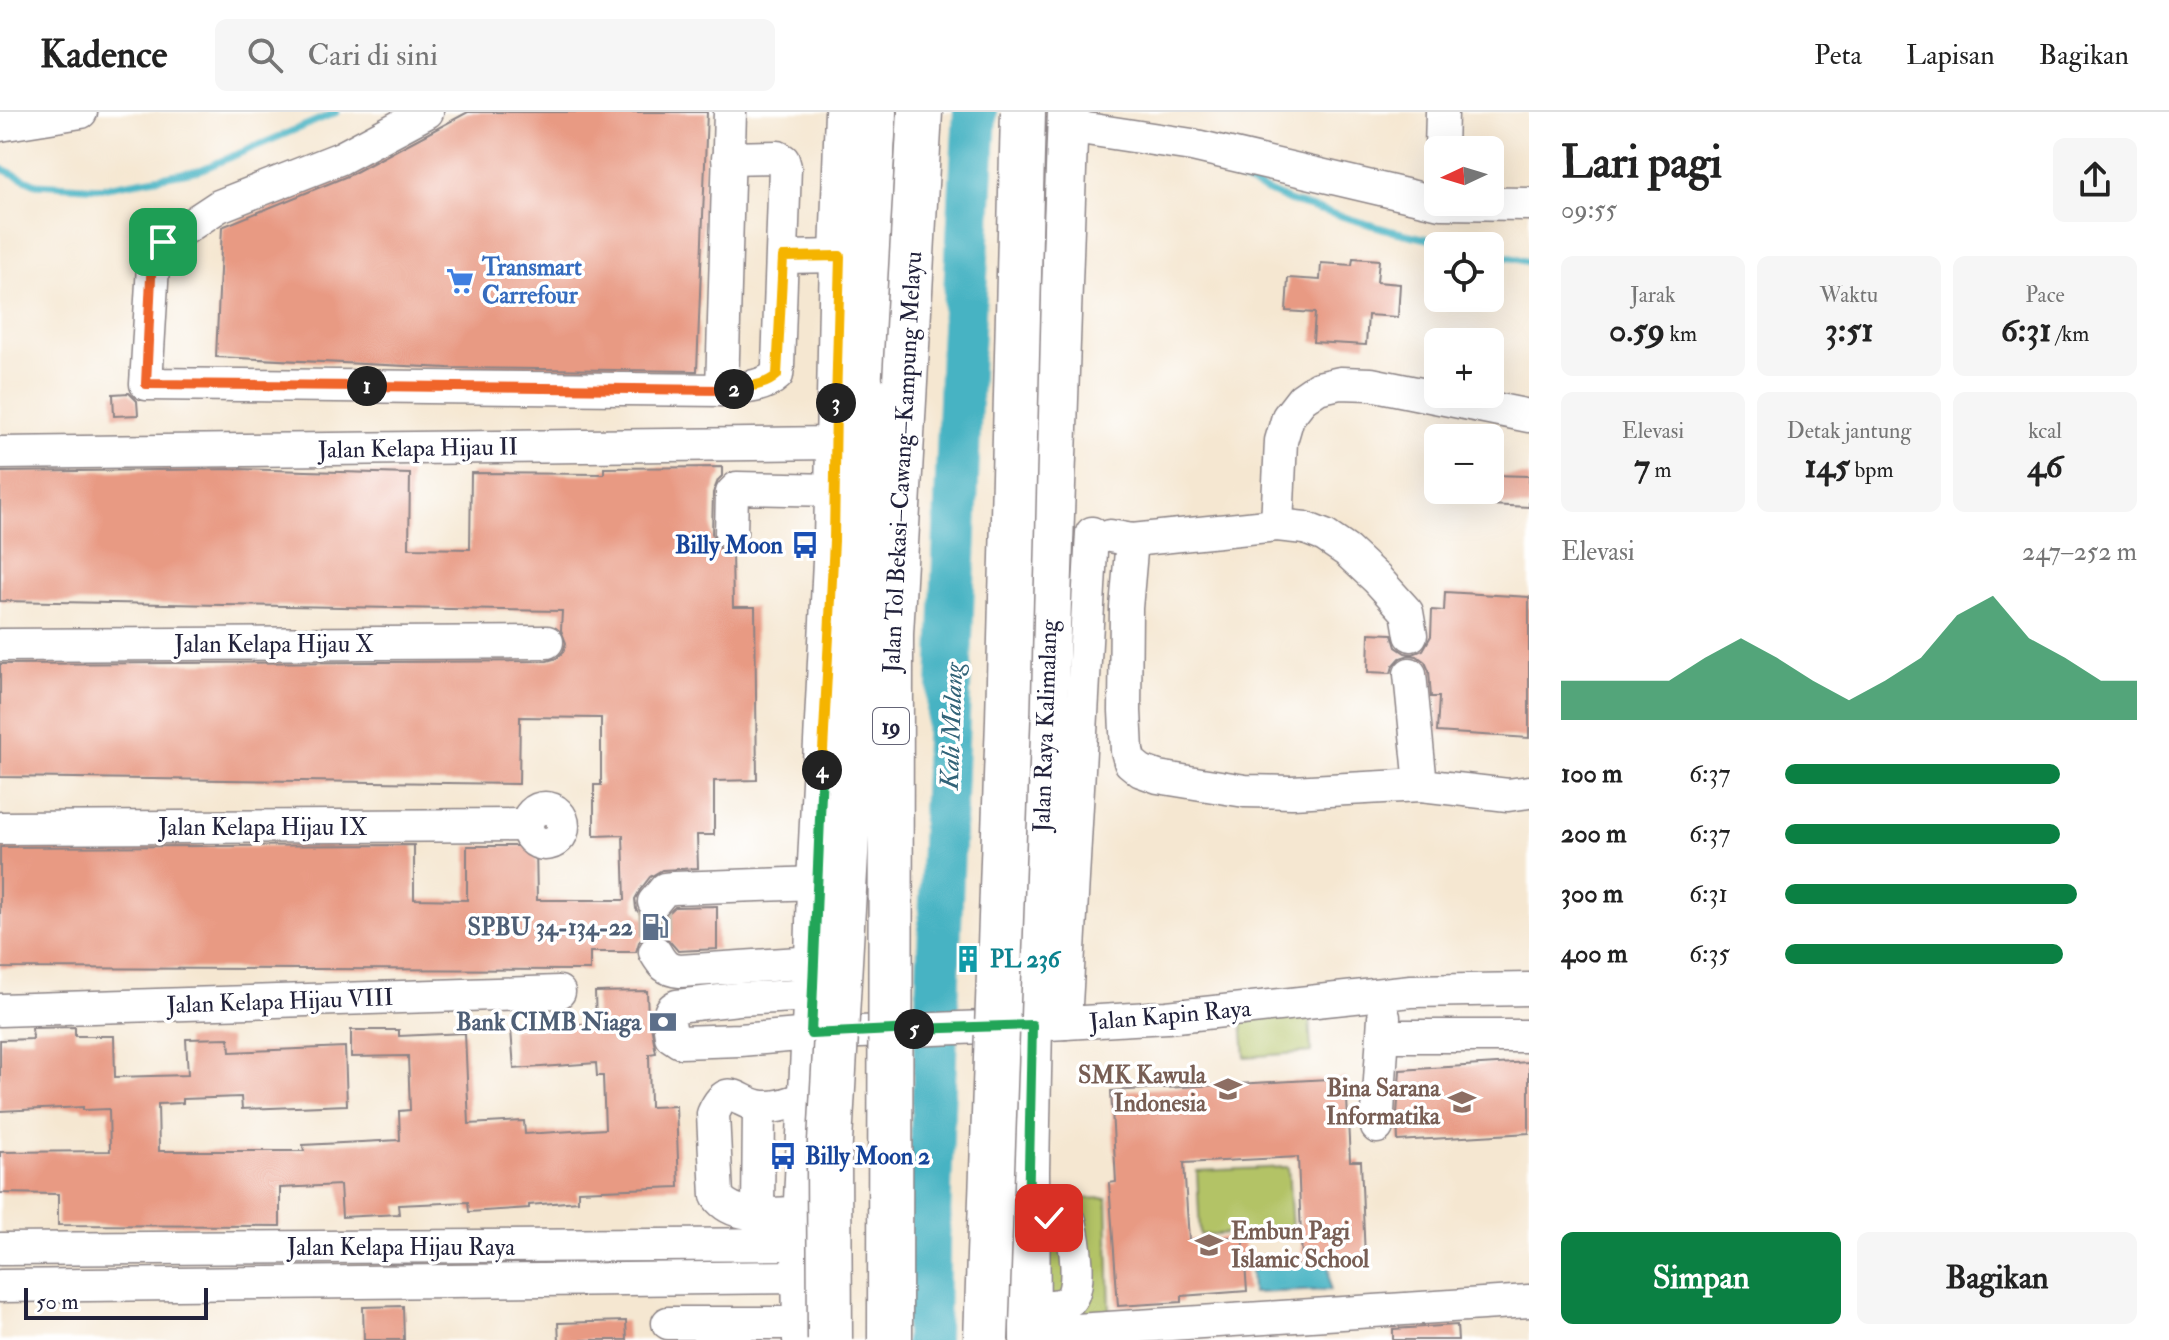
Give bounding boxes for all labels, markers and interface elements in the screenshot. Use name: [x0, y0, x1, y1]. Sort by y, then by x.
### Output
search box: [215, 19, 775, 91]
text: Kadence: [40, 31, 167, 79]
icon: search: [243, 33, 287, 77]
text: Cari di sini: [307, 37, 438, 74]
text: Peta: [1814, 38, 1862, 73]
text: Lapisan: [1906, 38, 1995, 73]
text: Bagikan: [2039, 38, 2129, 73]
north arrow: [1424, 136, 1504, 216]
map controls: [1424, 136, 1504, 504]
text: Lari pagi: [1561, 136, 1722, 191]
button: share: [2053, 138, 2137, 222]
text: 09:55: [1561, 194, 1617, 226]
pin: [129, 208, 197, 276]
icon: arrive: [141, 220, 185, 264]
button: locate: [1424, 232, 1504, 312]
street label: Jalan Tol Bekasi–Cawang–Kampung Melayu: [876, 250, 929, 675]
place label: Transmart Carrefour: [481, 252, 582, 311]
supermarket icon: Transmart Carrefour: [445, 266, 475, 296]
text: Jarak: [1630, 281, 1676, 309]
text: Waktu: [1820, 281, 1878, 309]
text: Pace: [2025, 281, 2065, 309]
text: 0.59: [1609, 309, 1665, 352]
text: 3:51: [1825, 309, 1873, 352]
text: 6:31: [2001, 309, 2051, 352]
text: km: [1665, 320, 1697, 348]
text: /km: [2051, 320, 2089, 348]
button: +: [1424, 328, 1504, 408]
pin: 1: [347, 366, 387, 406]
pin: 2: [714, 369, 754, 409]
text: 1: [363, 372, 371, 400]
text: 2: [728, 375, 740, 403]
pin: 3: [816, 383, 856, 423]
text: 3: [832, 389, 840, 417]
text: Elevasi: [1622, 417, 1684, 445]
text: Detak jantung: [1787, 417, 1911, 445]
text: kcal: [2028, 417, 2062, 445]
button: −: [1424, 424, 1504, 504]
street label: Jalan Kelapa Hijau II: [317, 431, 518, 466]
text: 7: [1634, 445, 1650, 488]
text: 145: [1804, 445, 1850, 488]
text: 46: [2027, 445, 2063, 488]
text: m: [1650, 456, 1672, 484]
text: bpm: [1850, 456, 1894, 484]
place label: Billy Moon: [675, 530, 784, 561]
bus stop icon: Billy Moon: [790, 530, 820, 560]
text: Elevasi: [1561, 536, 1635, 568]
text: 247–252 m: [2022, 536, 2137, 568]
street label: Jalan Raya Kalimalang: [1026, 618, 1065, 834]
street label: Jalan Kelapa Hijau X: [173, 629, 374, 660]
water label: Kali Malang: [934, 661, 970, 792]
road number: 19: [873, 708, 909, 744]
pin: 4: [802, 750, 842, 790]
text: 4: [816, 756, 828, 784]
text: 100 m: [1561, 758, 1622, 790]
text: 6:37: [1689, 758, 1730, 790]
street label: Jalan Kelapa Hijau IX: [157, 812, 368, 843]
text: 200 m: [1561, 818, 1626, 850]
text: 6:37: [1689, 818, 1730, 850]
text: 300 m: [1561, 878, 1623, 910]
text: 6:31: [1689, 878, 1728, 910]
place label: SPBU 34-134-22: [468, 912, 633, 943]
fuel station icon: SPBU 34-134-22: [640, 912, 670, 942]
text: 400 m: [1561, 938, 1627, 970]
text: 6:35: [1689, 938, 1730, 970]
building icon: PL 236: [953, 944, 983, 974]
place label: PL 236: [990, 944, 1062, 975]
street label: Jalan Kelapa Hijau VIII: [165, 982, 394, 1021]
street label: Jalan Kapin Raya: [1087, 993, 1253, 1038]
place label: Bank CIMB Niaga: [456, 1007, 642, 1038]
bank icon: Bank CIMB Niaga: [648, 1007, 678, 1037]
pin: 5: [894, 1009, 934, 1049]
text: 5: [909, 1015, 919, 1043]
place label: SMK Kawula Indonesia: [1078, 1060, 1207, 1119]
place label: Bina Sarana Informatika: [1326, 1073, 1441, 1132]
school or university icon: SMK Kawula Indonesia: [1213, 1074, 1243, 1104]
school or university icon: Bina Sarana Informatika: [1447, 1087, 1477, 1117]
bus stop icon: Billy Moon 2: [768, 1141, 798, 1171]
place label: Billy Moon 2: [805, 1141, 930, 1172]
pin: [1015, 1184, 1083, 1252]
icon: check: [1027, 1196, 1071, 1240]
place label: Embun Pagi Islamic School: [1231, 1216, 1370, 1275]
school or university icon: Embun Pagi Islamic School: [1194, 1230, 1224, 1260]
street label: Jalan Kelapa Hijau Raya: [286, 1232, 516, 1263]
button: Simpan: [1561, 1232, 1841, 1324]
button: Bagikan: [1857, 1232, 2137, 1324]
scale bar: [24, 1284, 208, 1320]
text: 50 m: [36, 1288, 78, 1316]

